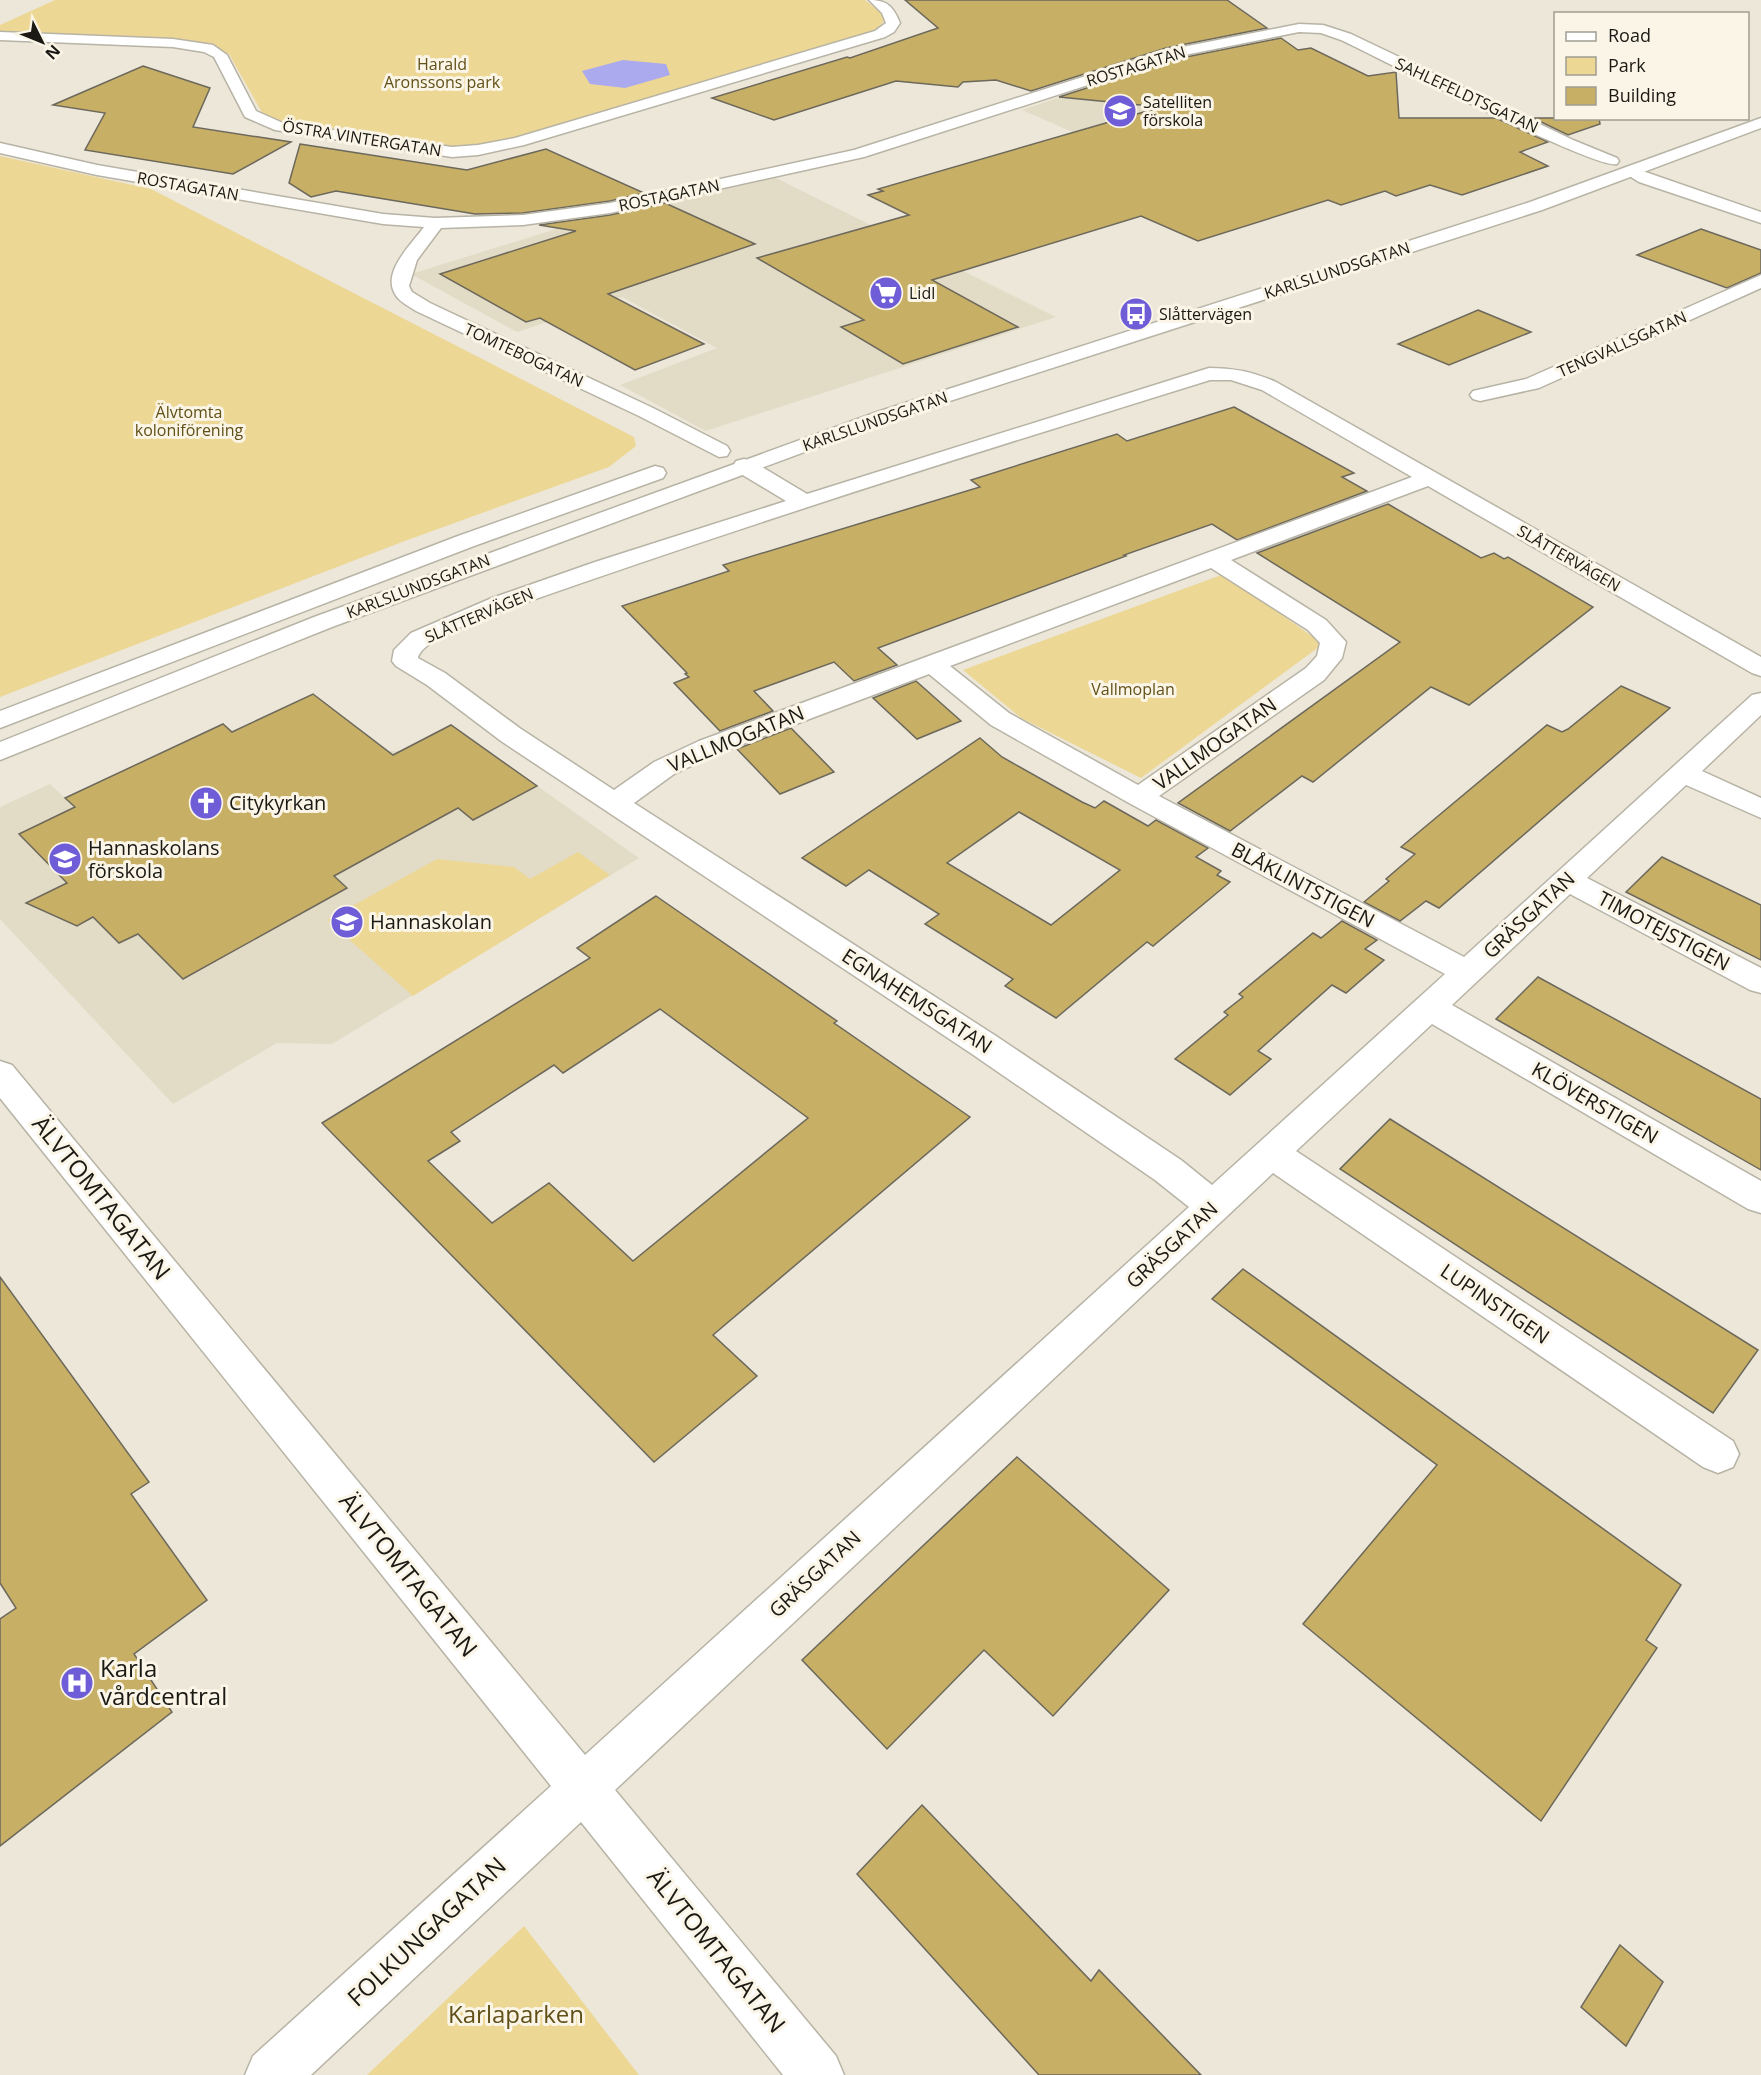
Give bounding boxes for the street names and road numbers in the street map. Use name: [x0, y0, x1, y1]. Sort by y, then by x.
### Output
street label: ROSTAGATAN: [1084, 40, 1188, 92]
street label: SAHLEFELDTSGATAN: [1392, 52, 1542, 138]
street label: ÖSTRA VINTERGATAN: [281, 115, 443, 161]
street label: ROSTAGATAN: [135, 166, 241, 206]
street label: ROSTAGATAN: [616, 174, 722, 216]
street label: KARLSLUNDSGATAN: [1261, 236, 1413, 304]
street label: TENGVALLSGATAN: [1554, 306, 1690, 382]
street label: TOMTEBOGATAN: [461, 318, 587, 392]
street label: KARLSLUNDSGATAN: [800, 386, 950, 456]
street label: SLÅTTERVÄGEN: [1513, 520, 1625, 596]
street label: KARLSLUNDSGATAN: [343, 548, 493, 624]
street label: SLÅTTERVÄGEN: [421, 582, 537, 648]
street label: VALLMOGATAN: [1148, 691, 1282, 796]
street label: VALLMOGATAN: [664, 699, 808, 778]
street label: BLÅKLINTSTIGEN: [1227, 835, 1380, 934]
street label: GRÄSGATAN: [1477, 865, 1580, 964]
street label: TIMOTEJSTIGEN: [1593, 884, 1735, 977]
street label: EGNAHEMSGATAN: [837, 942, 998, 1059]
street label: KLÖVERSTIGEN: [1527, 1055, 1663, 1150]
street label: ÄLVTOMTAGATAN: [25, 1108, 179, 1286]
street label: GRÄSGATAN: [1120, 1195, 1223, 1294]
street label: LUPINSTIGEN: [1436, 1257, 1555, 1350]
street label: ÄLVTOMTAGATAN: [332, 1485, 486, 1663]
street label: GRÄSGATAN: [763, 1524, 866, 1623]
street label: FOLKUNGAGATAN: [340, 1849, 512, 2013]
street label: ÄLVTOMTAGATAN: [640, 1861, 794, 2039]

